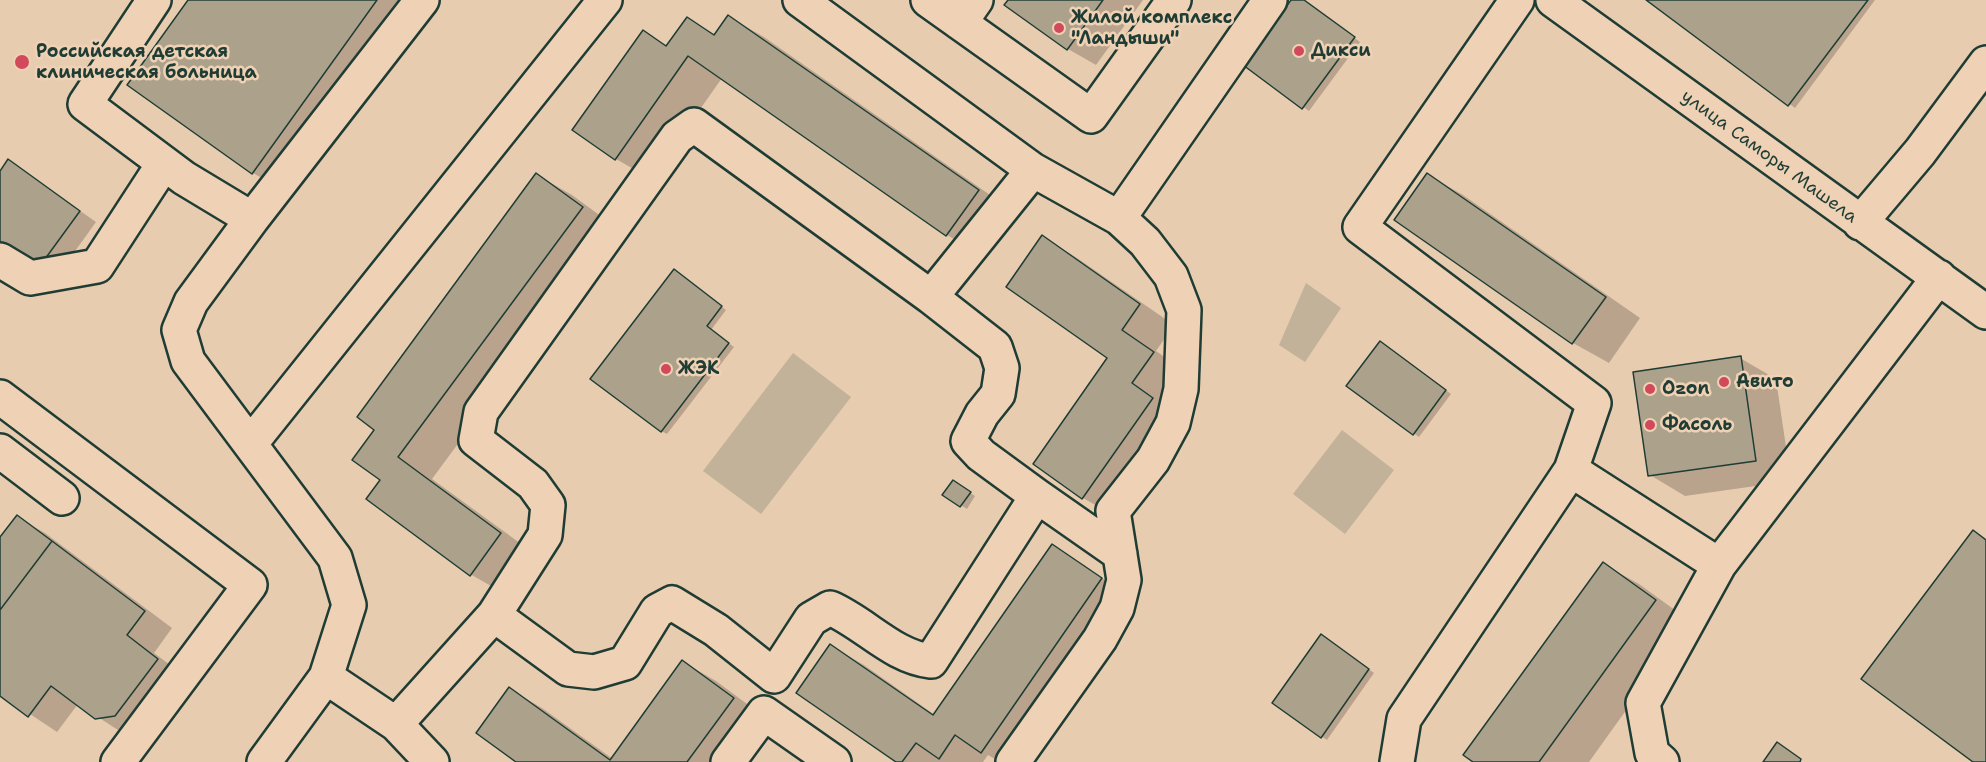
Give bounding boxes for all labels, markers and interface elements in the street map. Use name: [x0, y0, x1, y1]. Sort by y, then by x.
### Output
place label: Жилой комплекс "Ландыши": [1071, 7, 1232, 50]
marker: Жилой комплекс "Ландыши": [1052, 21, 1066, 35]
place label: Дикси: [1311, 40, 1371, 62]
place label: Российская детская клиническая больница: [36, 41, 257, 84]
marker: Дикси: [1292, 44, 1306, 58]
marker: Российская детская клиническая больница: [13, 53, 31, 71]
street label: улица Саморы Машела: [1677, 86, 1861, 228]
place label: ЖЭК: [678, 358, 719, 380]
marker: ЖЭК: [659, 362, 673, 376]
place label: Авито: [1736, 371, 1794, 393]
marker: Авито: [1717, 375, 1731, 389]
place label: Ozon: [1662, 378, 1709, 400]
marker: Ozon: [1643, 382, 1657, 396]
place label: Фасоль: [1662, 414, 1732, 436]
marker: Фасоль: [1643, 418, 1657, 432]

